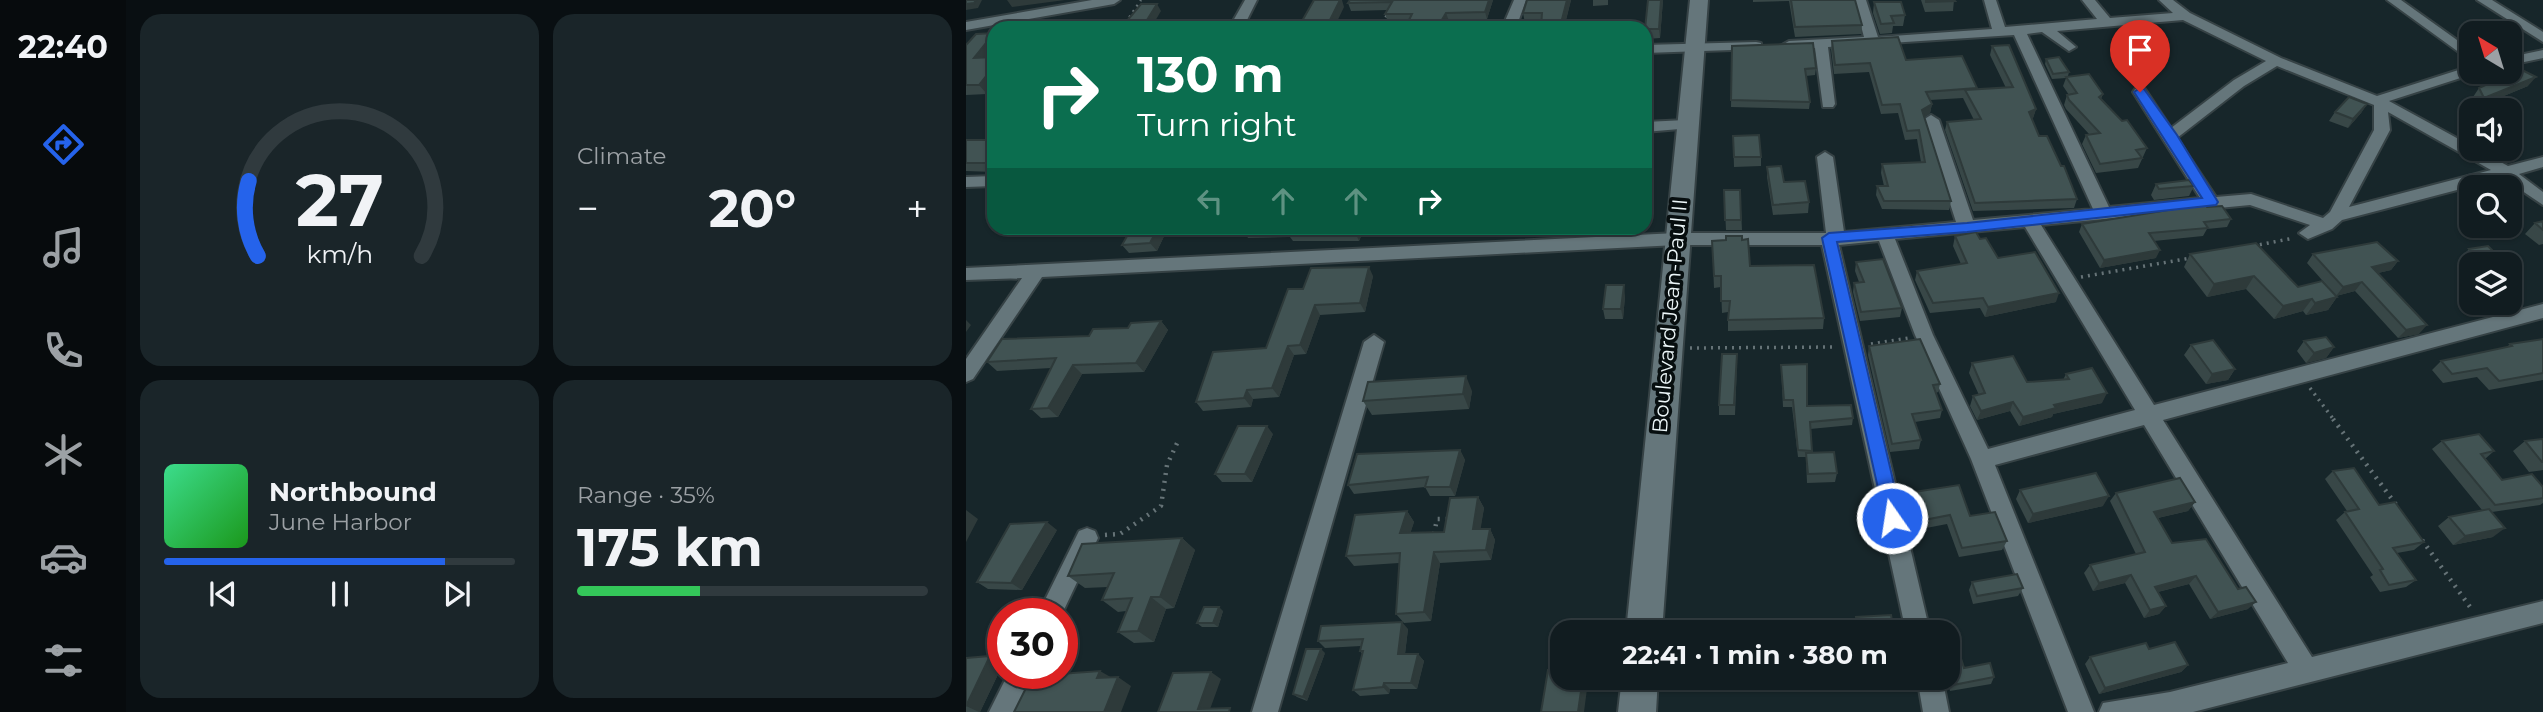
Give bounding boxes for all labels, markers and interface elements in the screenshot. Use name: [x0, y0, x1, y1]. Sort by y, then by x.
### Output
pin: [2110, 20, 2170, 92]
north arrow: [2459, 21, 2522, 84]
map controls: [2459, 21, 2522, 315]
text: 22:40: [18, 27, 108, 66]
icon: arrive: [2121, 31, 2159, 69]
text: 130 m: [1137, 45, 1284, 104]
icon: right: [1022, 49, 1113, 140]
button: sound: [2459, 98, 2522, 161]
text: Turn right: [1137, 105, 1297, 144]
icon: directions: [39, 120, 88, 169]
text: Climate: [577, 142, 666, 170]
text: 27: [295, 156, 384, 244]
button: search: [2459, 175, 2522, 238]
text: 20°: [709, 177, 796, 240]
icon: left: [1191, 182, 1229, 220]
icon: ahead: [1264, 182, 1302, 220]
icon: ahead: [1337, 182, 1375, 220]
icon: right: [1410, 182, 1448, 220]
text: −: [577, 185, 599, 232]
text: +: [906, 185, 928, 232]
street label: Boulevard Jean-Paul II: [1647, 198, 1692, 434]
icon: music: [39, 223, 88, 272]
text: km/h: [306, 239, 373, 269]
button: layers: [2459, 252, 2522, 315]
icon: phone: [39, 326, 88, 375]
icon: climate: [39, 430, 88, 479]
text: Northbound: [269, 476, 437, 508]
text: Range · 35%: [577, 481, 715, 509]
position arrow: [1855, 481, 1929, 555]
text: June Harbor: [269, 508, 412, 536]
text: 175 km: [577, 516, 763, 579]
icon: car: [39, 533, 88, 582]
icon: previous: [204, 575, 242, 613]
icon: pause: [321, 575, 359, 613]
icon: next: [438, 575, 476, 613]
speed limit sign: 30: [987, 598, 1078, 689]
icon: filters: [39, 636, 88, 685]
text: 22:41 · 1 min · 380 m: [1622, 639, 1888, 671]

